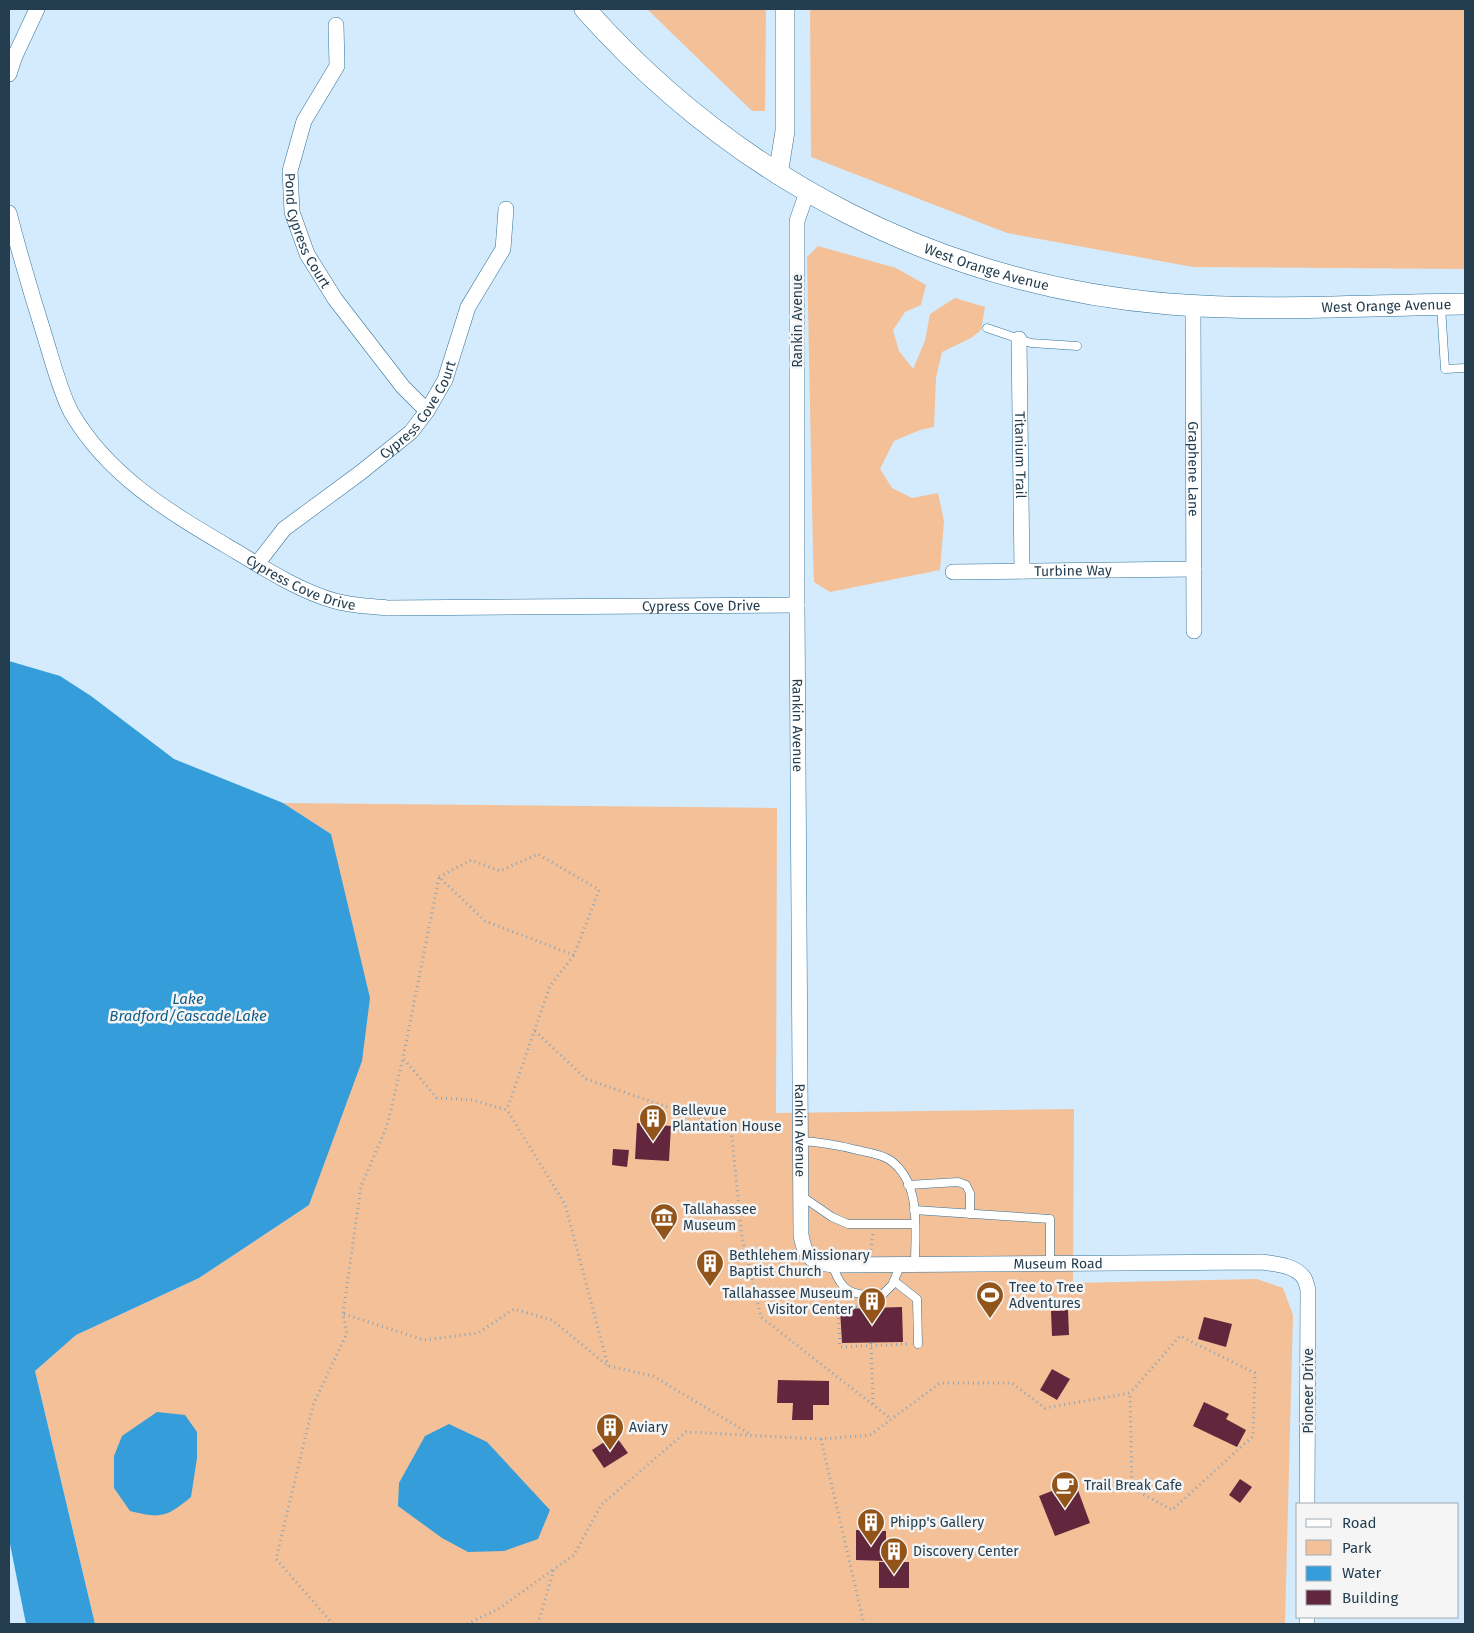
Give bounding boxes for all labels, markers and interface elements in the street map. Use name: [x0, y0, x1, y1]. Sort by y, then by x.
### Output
street label: Pond Cypress Court: [281, 172, 335, 292]
street label: West Orange Avenue: [922, 240, 1051, 294]
street label: Rankin Avenue: [789, 274, 806, 368]
street label: West Orange Avenue: [1321, 296, 1451, 316]
street label: Cypress Cove Court: [376, 358, 460, 463]
street label: Titanium Trail: [1011, 411, 1029, 499]
street label: Graphene Lane: [1184, 421, 1202, 517]
street label: Cypress Cove Drive: [243, 551, 357, 614]
street label: Turbine Way: [1034, 562, 1112, 580]
street label: Cypress Cove Drive: [642, 597, 760, 615]
street label: Rankin Avenue: [788, 678, 806, 772]
water label: Lake Bradford/Cascade Lake: [109, 990, 267, 1025]
street label: Rankin Avenue: [791, 1083, 809, 1177]
place label: Bellevue Plantation House: [672, 1102, 782, 1135]
building icon: Bellevue Plantation House: [638, 1103, 668, 1142]
place label: Tallahassee Museum: [683, 1201, 757, 1234]
museum icon: Tallahassee Museum: [649, 1202, 679, 1241]
place label: Bethlehem Missionary Baptist Church: [729, 1247, 870, 1280]
building icon: Bethlehem Missionary Baptist Church: [695, 1248, 725, 1287]
street label: Museum Road: [1013, 1255, 1103, 1273]
place label: Tree to Tree Adventures: [1009, 1279, 1084, 1312]
sports icon: Tree to Tree Adventures: [975, 1280, 1005, 1319]
place label: Tallahassee Museum Visitor Center: [722, 1285, 854, 1318]
building icon: Tallahassee Museum Visitor Center: [857, 1286, 887, 1325]
street label: Pioneer Drive: [1300, 1348, 1317, 1434]
building icon: Aviary: [595, 1412, 625, 1451]
place label: Aviary: [629, 1419, 668, 1436]
cafe icon: Trail Break Cafe: [1050, 1470, 1080, 1509]
place label: Trail Break Cafe: [1084, 1477, 1182, 1494]
legend: [1296, 1503, 1459, 1618]
building icon: Phipp's Gallery: [856, 1507, 886, 1546]
place label: Phipp's Gallery: [890, 1514, 984, 1531]
text: Road: [1342, 1514, 1377, 1532]
building icon: Discovery Center: [879, 1536, 909, 1575]
text: Park: [1342, 1539, 1372, 1557]
place label: Discovery Center: [913, 1543, 1019, 1560]
text: Water: [1342, 1564, 1381, 1582]
text: Building: [1342, 1589, 1398, 1607]

